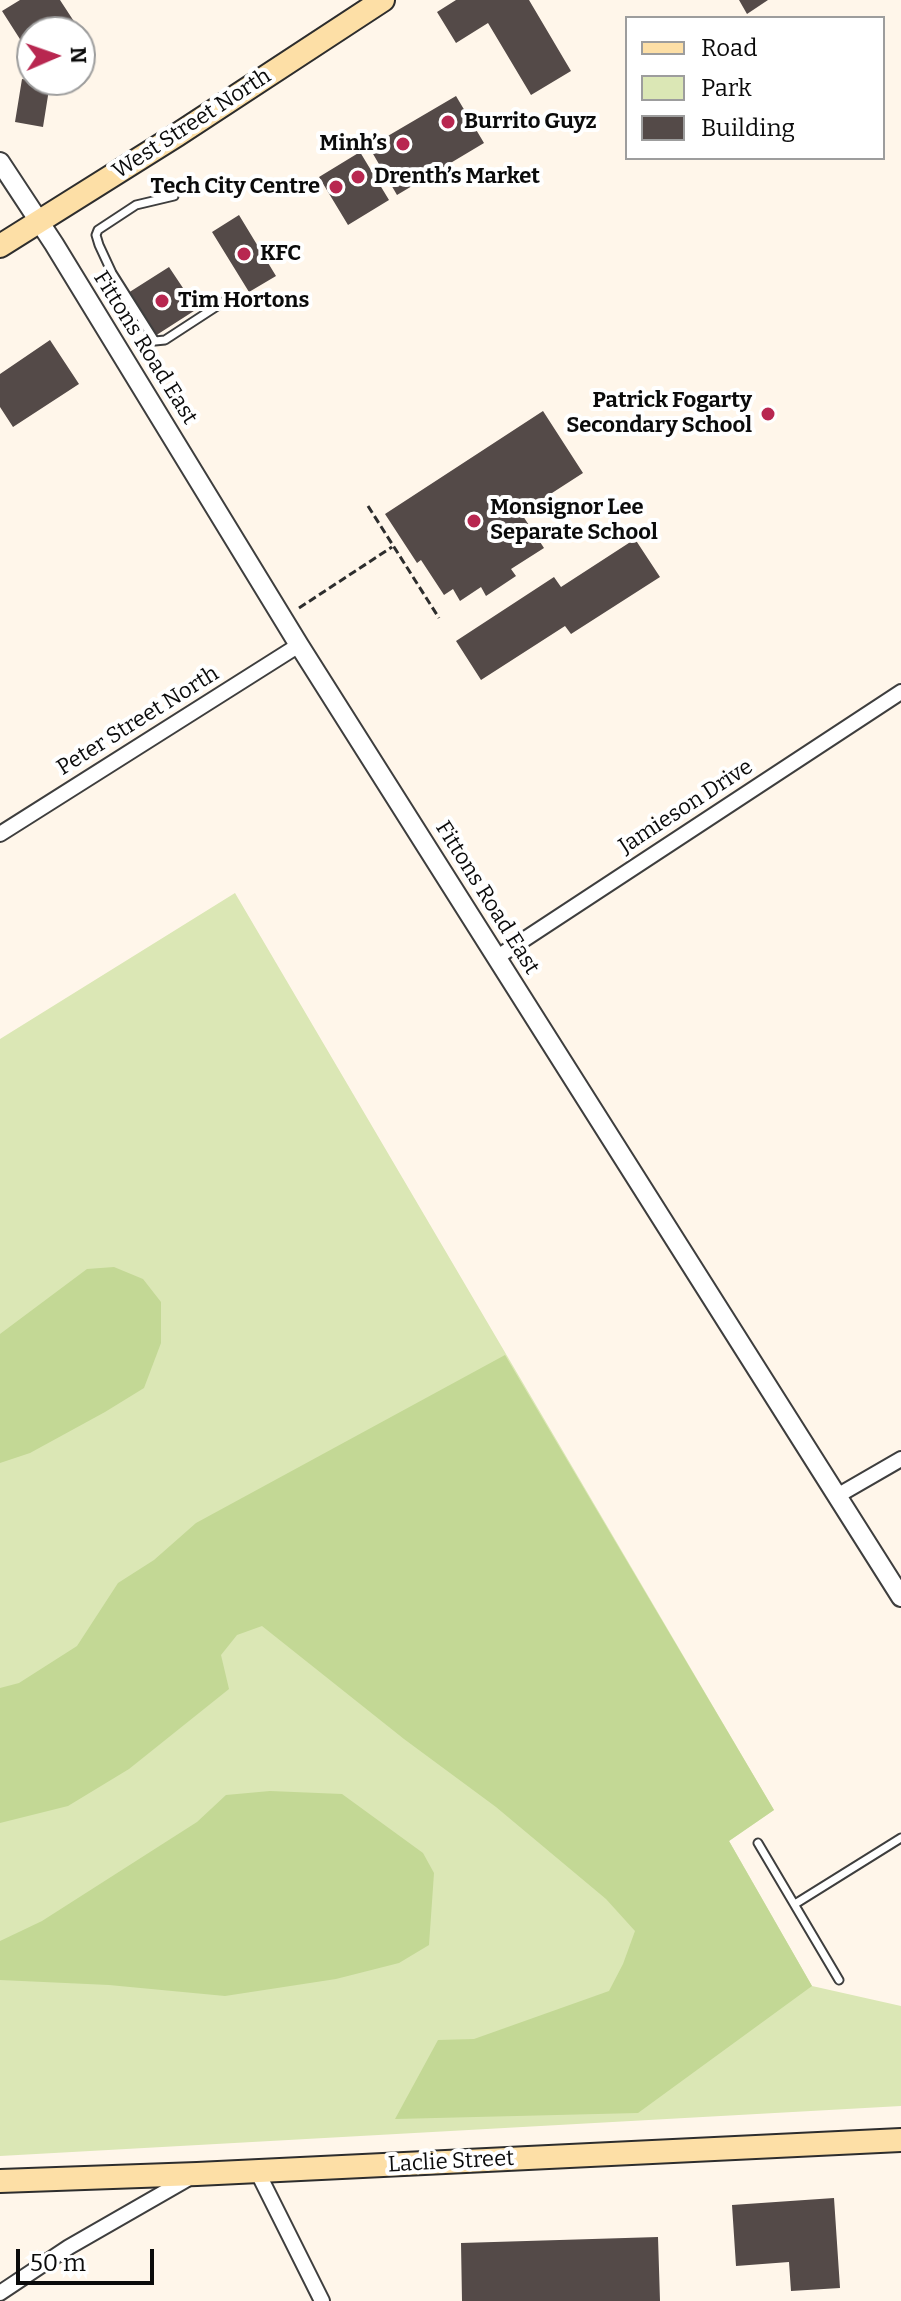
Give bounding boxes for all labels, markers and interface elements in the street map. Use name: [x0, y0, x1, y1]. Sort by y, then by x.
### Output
north arrow: [16, 16, 96, 96]
legend: [625, 16, 885, 160]
text: Road: [701, 34, 757, 62]
text: N: [65, 46, 92, 64]
street label: West Street North: [108, 63, 276, 185]
text: Park: [701, 74, 752, 102]
place label: Burrito Guyz: [464, 109, 597, 135]
marker: Burrito Guyz: [439, 113, 457, 131]
text: Building: [701, 114, 795, 142]
place label: Minh’s: [319, 131, 387, 157]
marker: Minh’s: [394, 135, 412, 153]
place label: Drenth’s Market: [374, 164, 540, 190]
marker: Drenth’s Market: [349, 168, 367, 186]
place label: Tech City Centre: [151, 174, 320, 200]
marker: Tech City Centre: [327, 178, 345, 196]
place label: KFC: [260, 241, 301, 267]
marker: KFC: [235, 245, 253, 263]
street label: Fittons Road East: [87, 267, 203, 429]
place label: Tim Hortons: [178, 288, 309, 314]
marker: Tim Hortons: [153, 292, 171, 310]
place label: Patrick Fogarty Secondary School: [566, 388, 752, 440]
marker: Patrick Fogarty Secondary School: [759, 405, 777, 423]
place label: Monsignor Lee Separate School: [490, 495, 658, 546]
marker: Monsignor Lee Separate School: [465, 512, 483, 530]
street label: Peter Street North: [52, 661, 224, 781]
street label: Jamieson Drive: [614, 754, 758, 860]
street label: Fittons Road East: [429, 817, 545, 979]
street label: Laclie Street: [387, 2146, 515, 2178]
scale bar: [20, 2233, 158, 2283]
text: 50 m: [30, 2249, 86, 2277]

